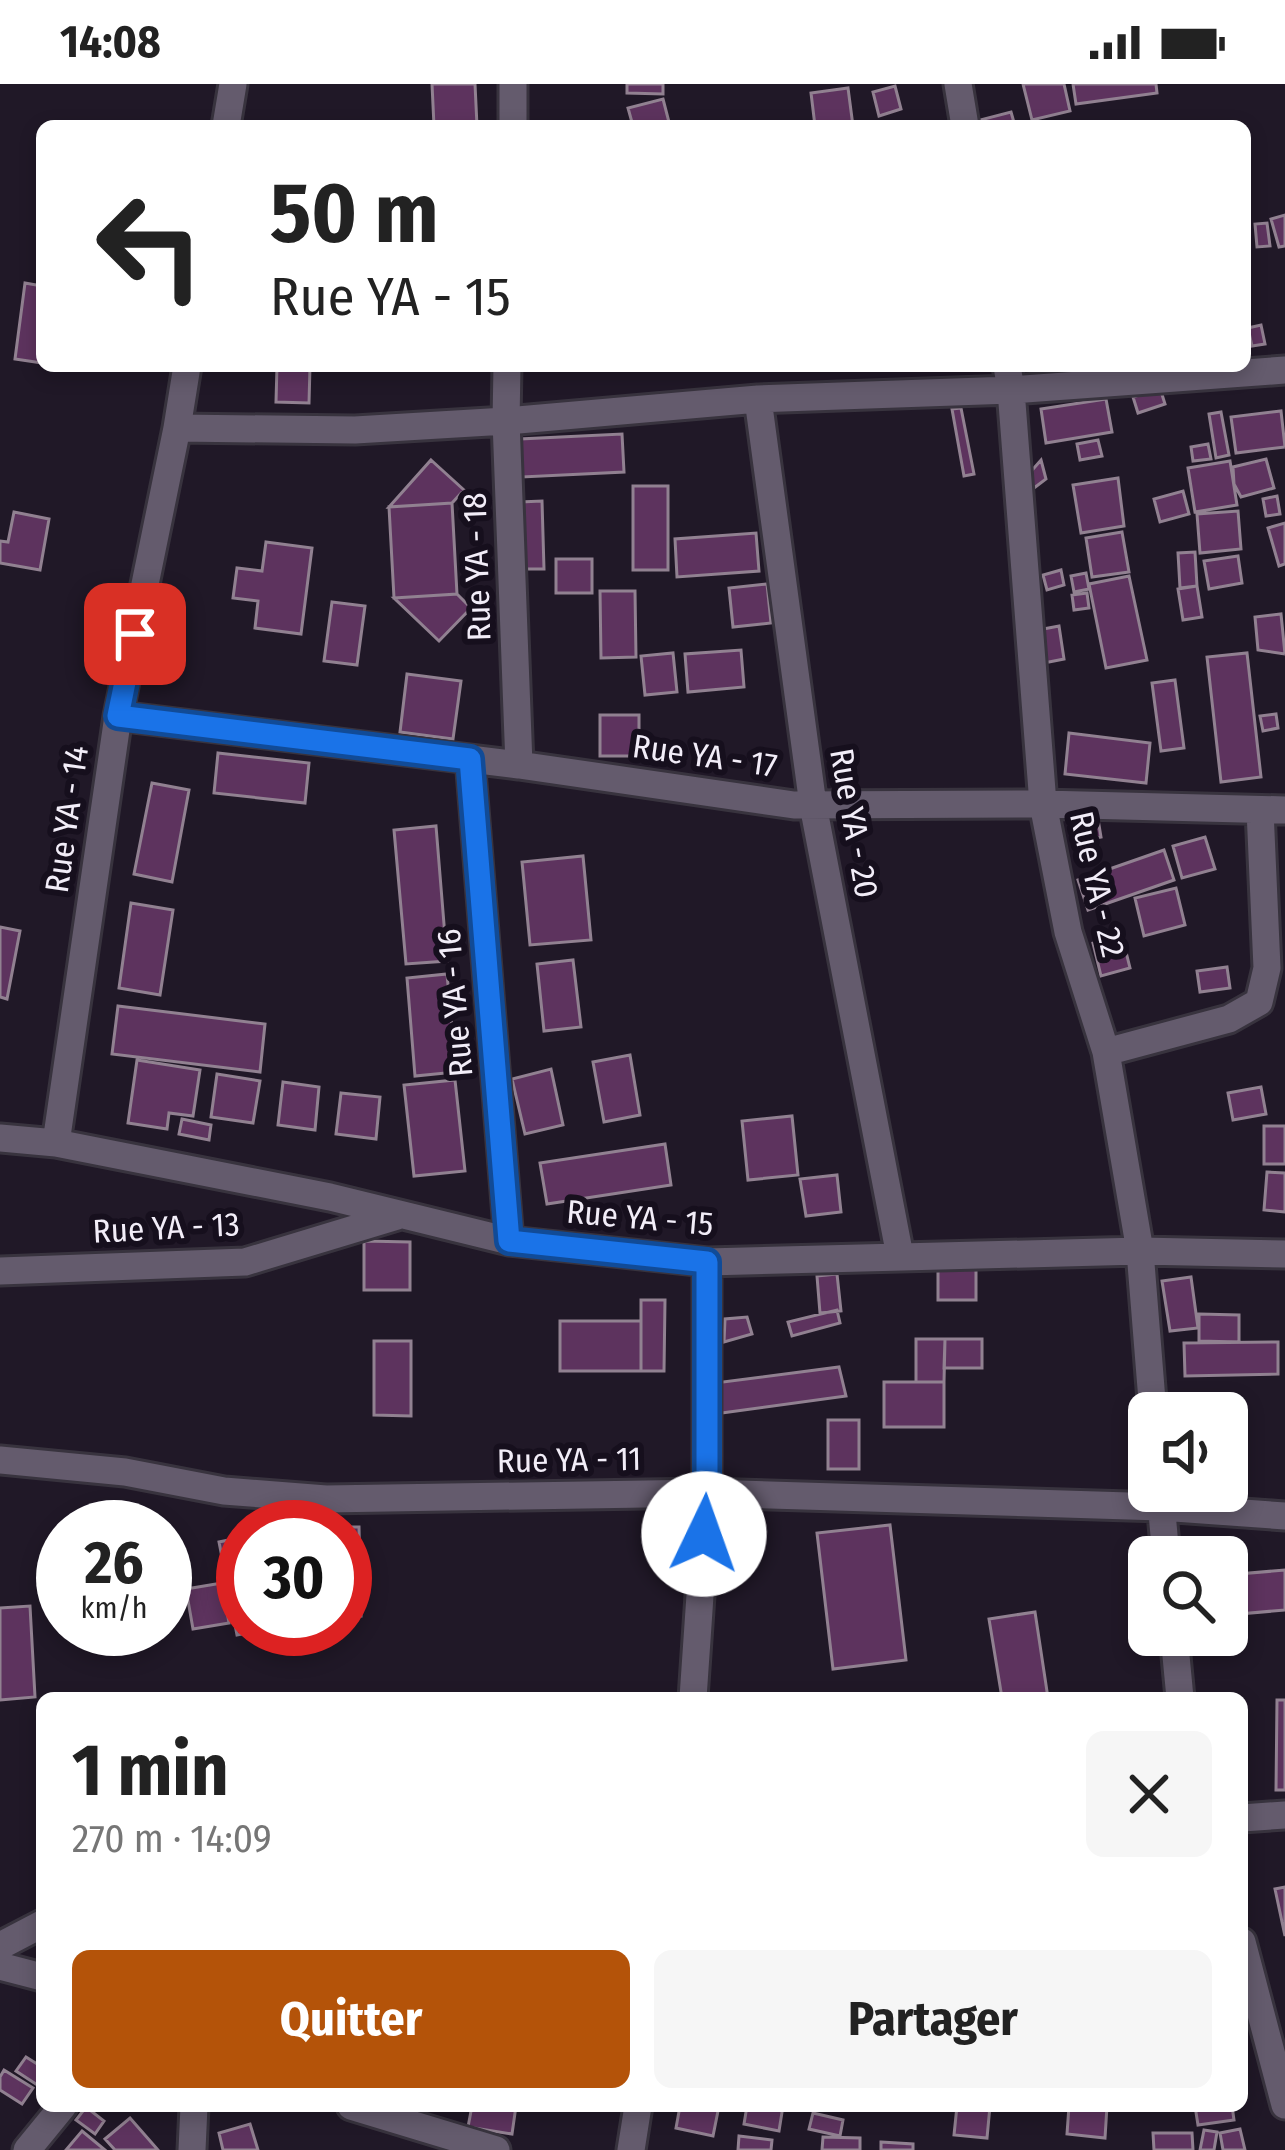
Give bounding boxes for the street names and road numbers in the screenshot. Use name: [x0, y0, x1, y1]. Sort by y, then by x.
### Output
street label: Rue YA - 18: [454, 492, 500, 642]
street label: Rue YA - 17: [630, 726, 780, 786]
street label: Rue YA - 14: [37, 743, 97, 895]
street label: Rue YA - 20: [821, 745, 887, 901]
street label: Rue YA - 22: [1061, 807, 1133, 961]
street label: Rue YA - 16: [429, 927, 481, 1079]
street label: Rue YA - 15: [565, 1192, 715, 1244]
street label: Rue YA - 13: [92, 1204, 240, 1252]
street label: Rue YA - 11: [496, 1439, 642, 1481]

